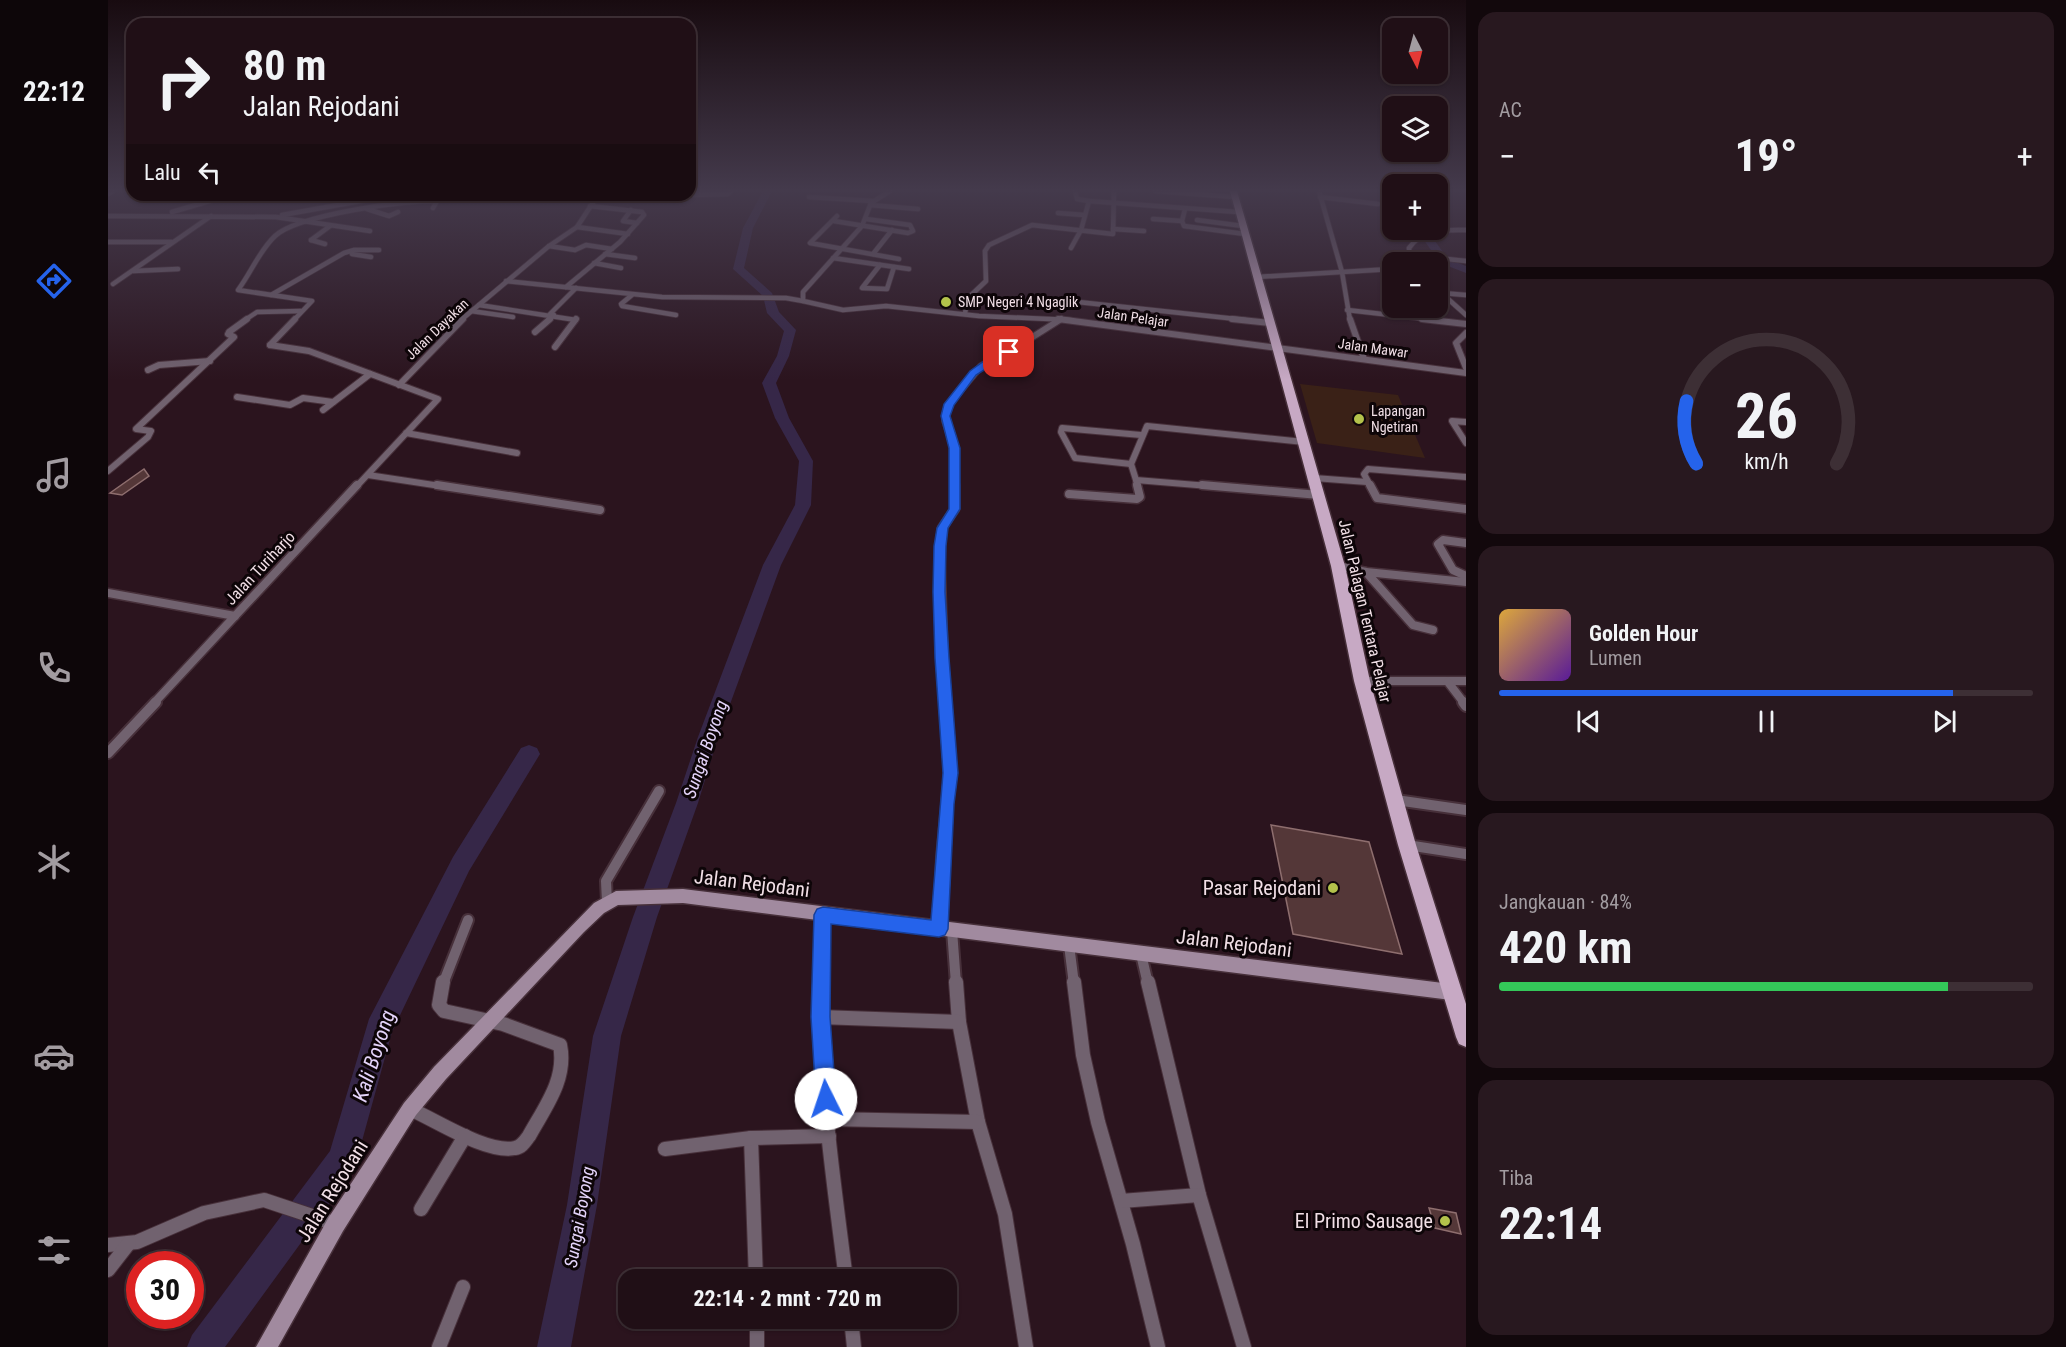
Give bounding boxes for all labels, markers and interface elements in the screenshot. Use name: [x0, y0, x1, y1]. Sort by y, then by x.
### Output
north arrow: [1382, 18, 1448, 84]
map controls: [1382, 18, 1448, 318]
text: 80 m: [243, 41, 326, 90]
icon: right: [144, 42, 222, 120]
text: 22:12: [23, 76, 85, 108]
text: Jalan Rejodani: [243, 91, 400, 123]
button: layers: [1382, 96, 1448, 162]
text: AC: [1499, 98, 1522, 122]
text: 19°: [1735, 129, 1798, 182]
text: −: [1499, 137, 1516, 176]
text: +: [2017, 137, 2033, 176]
icon: left: [193, 156, 226, 189]
text: Lalu: [144, 160, 181, 185]
button: +: [1382, 174, 1448, 240]
button: −: [1382, 252, 1448, 318]
icon: directions: [33, 260, 75, 302]
place label: SMP Negeri 4 Ngaglik: [958, 294, 1079, 310]
street label: Jalan Dayakan: [403, 295, 471, 363]
marker: SMP Negeri 4 Ngaglik: [939, 295, 953, 309]
street label: Jalan Pelajar: [1096, 304, 1170, 330]
pin: [983, 326, 1034, 377]
icon: arrive: [992, 335, 1025, 368]
street label: Jalan Mawar: [1337, 335, 1409, 361]
text: 26: [1734, 380, 1798, 453]
place label: Lapangan Ngetiran: [1371, 403, 1425, 435]
marker: Lapangan Ngetiran: [1352, 412, 1366, 426]
text: km/h: [1744, 449, 1788, 474]
icon: music: [33, 454, 75, 496]
street label: Jalan Palagan Tentara Pelajar: [1335, 518, 1395, 705]
street label: Jalan Turiharjo: [221, 527, 299, 609]
text: Golden Hour: [1589, 621, 1698, 646]
text: Lumen: [1589, 646, 1642, 670]
icon: phone: [33, 647, 75, 689]
water label: Sungai Boyong: [678, 697, 732, 801]
icon: previous: [1572, 705, 1605, 738]
icon: pause: [1750, 705, 1783, 738]
icon: next: [1928, 705, 1961, 738]
icon: climate: [33, 841, 75, 883]
street label: Jalan Rejodani: [693, 864, 811, 902]
place label: Pasar Rejodani: [1203, 876, 1321, 900]
marker: Pasar Rejodani: [1326, 881, 1340, 895]
text: Jangkauan · 84%: [1499, 890, 1632, 914]
text: 420 km: [1499, 921, 1632, 974]
street label: Jalan Rejodani: [1175, 924, 1293, 962]
water label: Kali Boyong: [348, 1007, 400, 1105]
icon: car: [33, 1035, 75, 1077]
position arrow: [794, 1067, 858, 1131]
street label: Jalan Rejodani: [291, 1135, 373, 1247]
water label: Sungai Boyong: [560, 1164, 598, 1269]
text: Tiba: [1499, 1166, 1533, 1190]
text: 22:14: [1499, 1197, 1602, 1250]
place label: El Primo Sausage: [1295, 1209, 1433, 1233]
marker: El Primo Sausage: [1438, 1214, 1452, 1228]
icon: filters: [33, 1229, 75, 1271]
speed limit sign: 30: [126, 1251, 204, 1329]
text: 22:14 · 2 mnt · 720 m: [693, 1286, 882, 1311]

